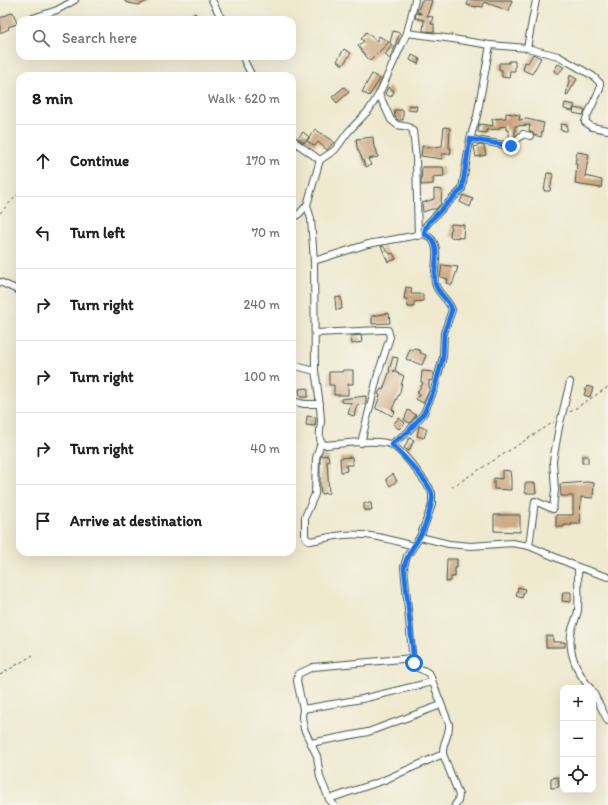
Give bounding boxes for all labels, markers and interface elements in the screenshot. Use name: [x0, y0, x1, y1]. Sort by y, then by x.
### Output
search box: [16, 16, 296, 60]
icon: search: [30, 27, 52, 49]
text: Search here: [62, 29, 137, 47]
text: 8 min: [32, 88, 73, 108]
text: Walk · 620 m: [208, 91, 280, 106]
route end: [502, 137, 520, 155]
icon: ahead: [32, 150, 54, 172]
text: Continue: [70, 152, 129, 170]
text: 170 m: [246, 153, 280, 168]
icon: left: [32, 222, 54, 244]
text: Turn left: [70, 224, 125, 242]
text: 70 m: [252, 225, 280, 240]
icon: right: [32, 294, 54, 316]
text: Turn right: [70, 296, 134, 314]
text: 240 m: [243, 297, 280, 312]
icon: right: [32, 366, 54, 388]
text: Turn right: [70, 368, 134, 386]
text: 100 m: [244, 369, 280, 384]
icon: right: [32, 438, 54, 460]
text: Turn right: [70, 440, 134, 458]
text: 40 m: [250, 441, 280, 456]
icon: arrive: [32, 510, 54, 532]
text: Arrive at destination: [70, 512, 202, 530]
route start: [405, 654, 423, 672]
map controls: [560, 685, 596, 793]
button: +: [560, 685, 596, 721]
button: −: [560, 721, 596, 757]
button: locate: [560, 757, 596, 793]

